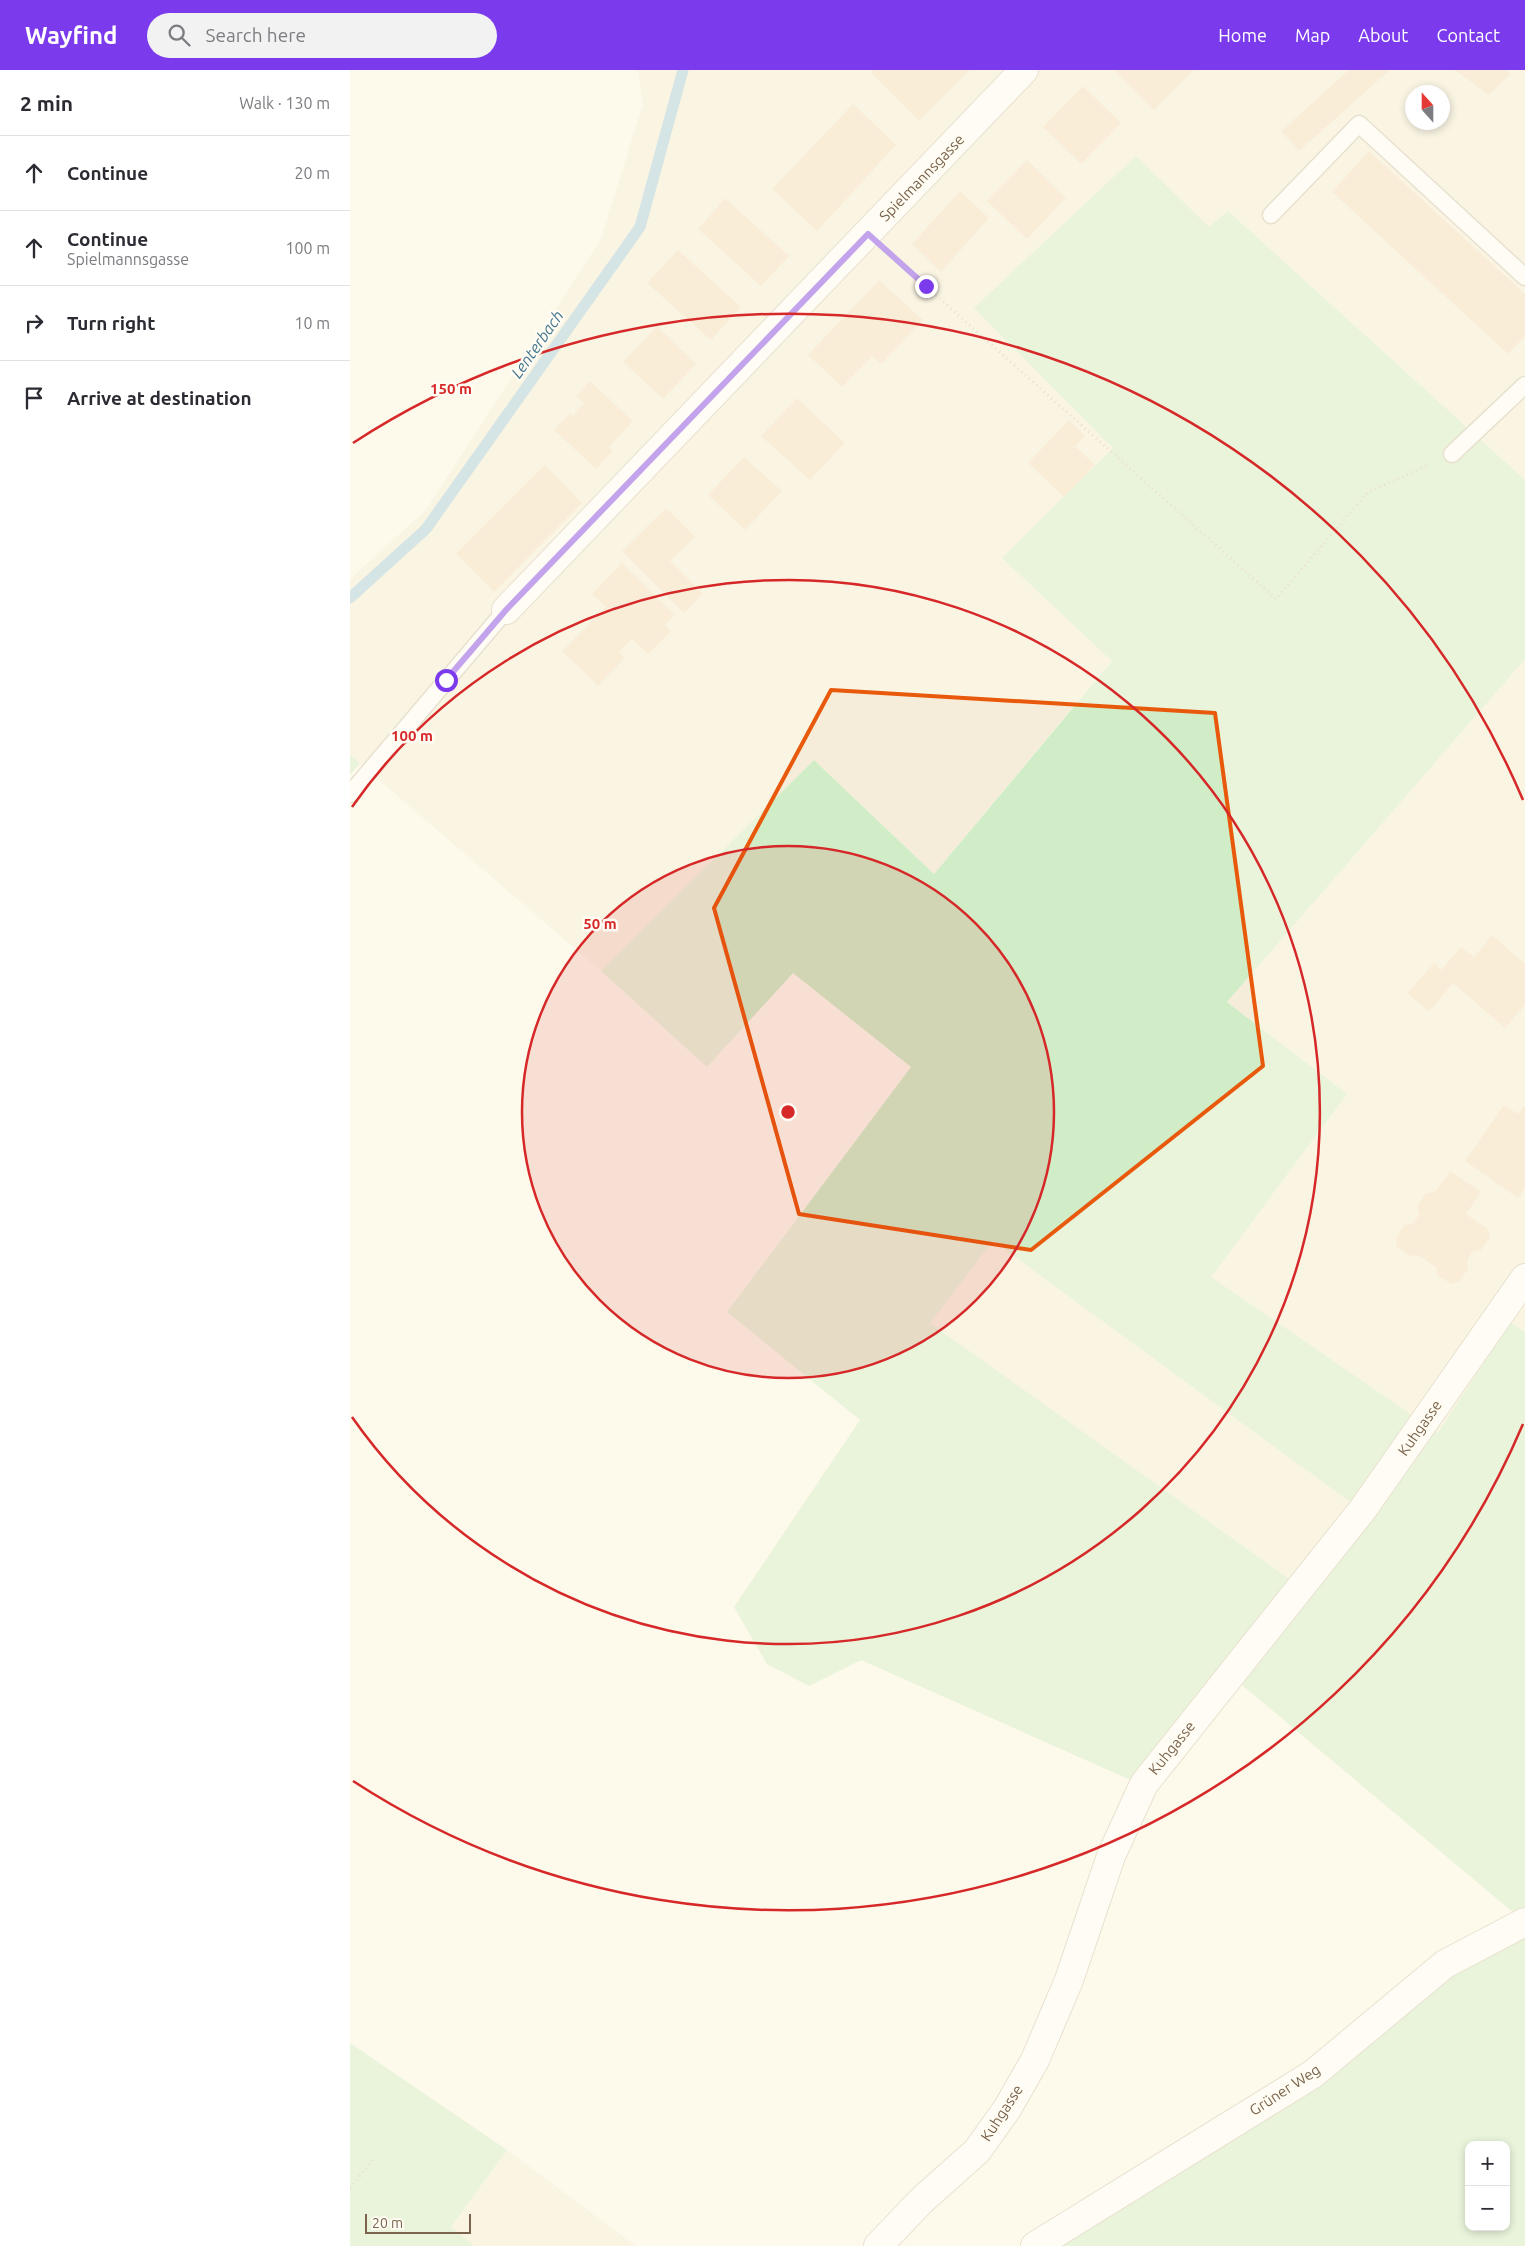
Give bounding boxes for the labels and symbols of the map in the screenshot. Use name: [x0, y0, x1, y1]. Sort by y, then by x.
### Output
north arrow: [1405, 85, 1450, 130]
street label: Spielmannsgasse: [876, 131, 967, 225]
route end: [915, 275, 938, 298]
water label: Lenterbach: [507, 307, 567, 381]
text: 150 m: [430, 380, 472, 397]
route start: [435, 669, 458, 692]
text: 100 m: [391, 727, 433, 744]
text: 50 m: [583, 915, 617, 932]
centre of rings: [779, 1103, 797, 1121]
street label: Kuhgasse: [1394, 1397, 1445, 1459]
street label: Kuhgasse: [1145, 1718, 1198, 1778]
street label: Grüner Weg: [1246, 2060, 1323, 2119]
street label: Kuhgasse: [977, 2081, 1026, 2144]
scale bar: [365, 2211, 471, 2234]

